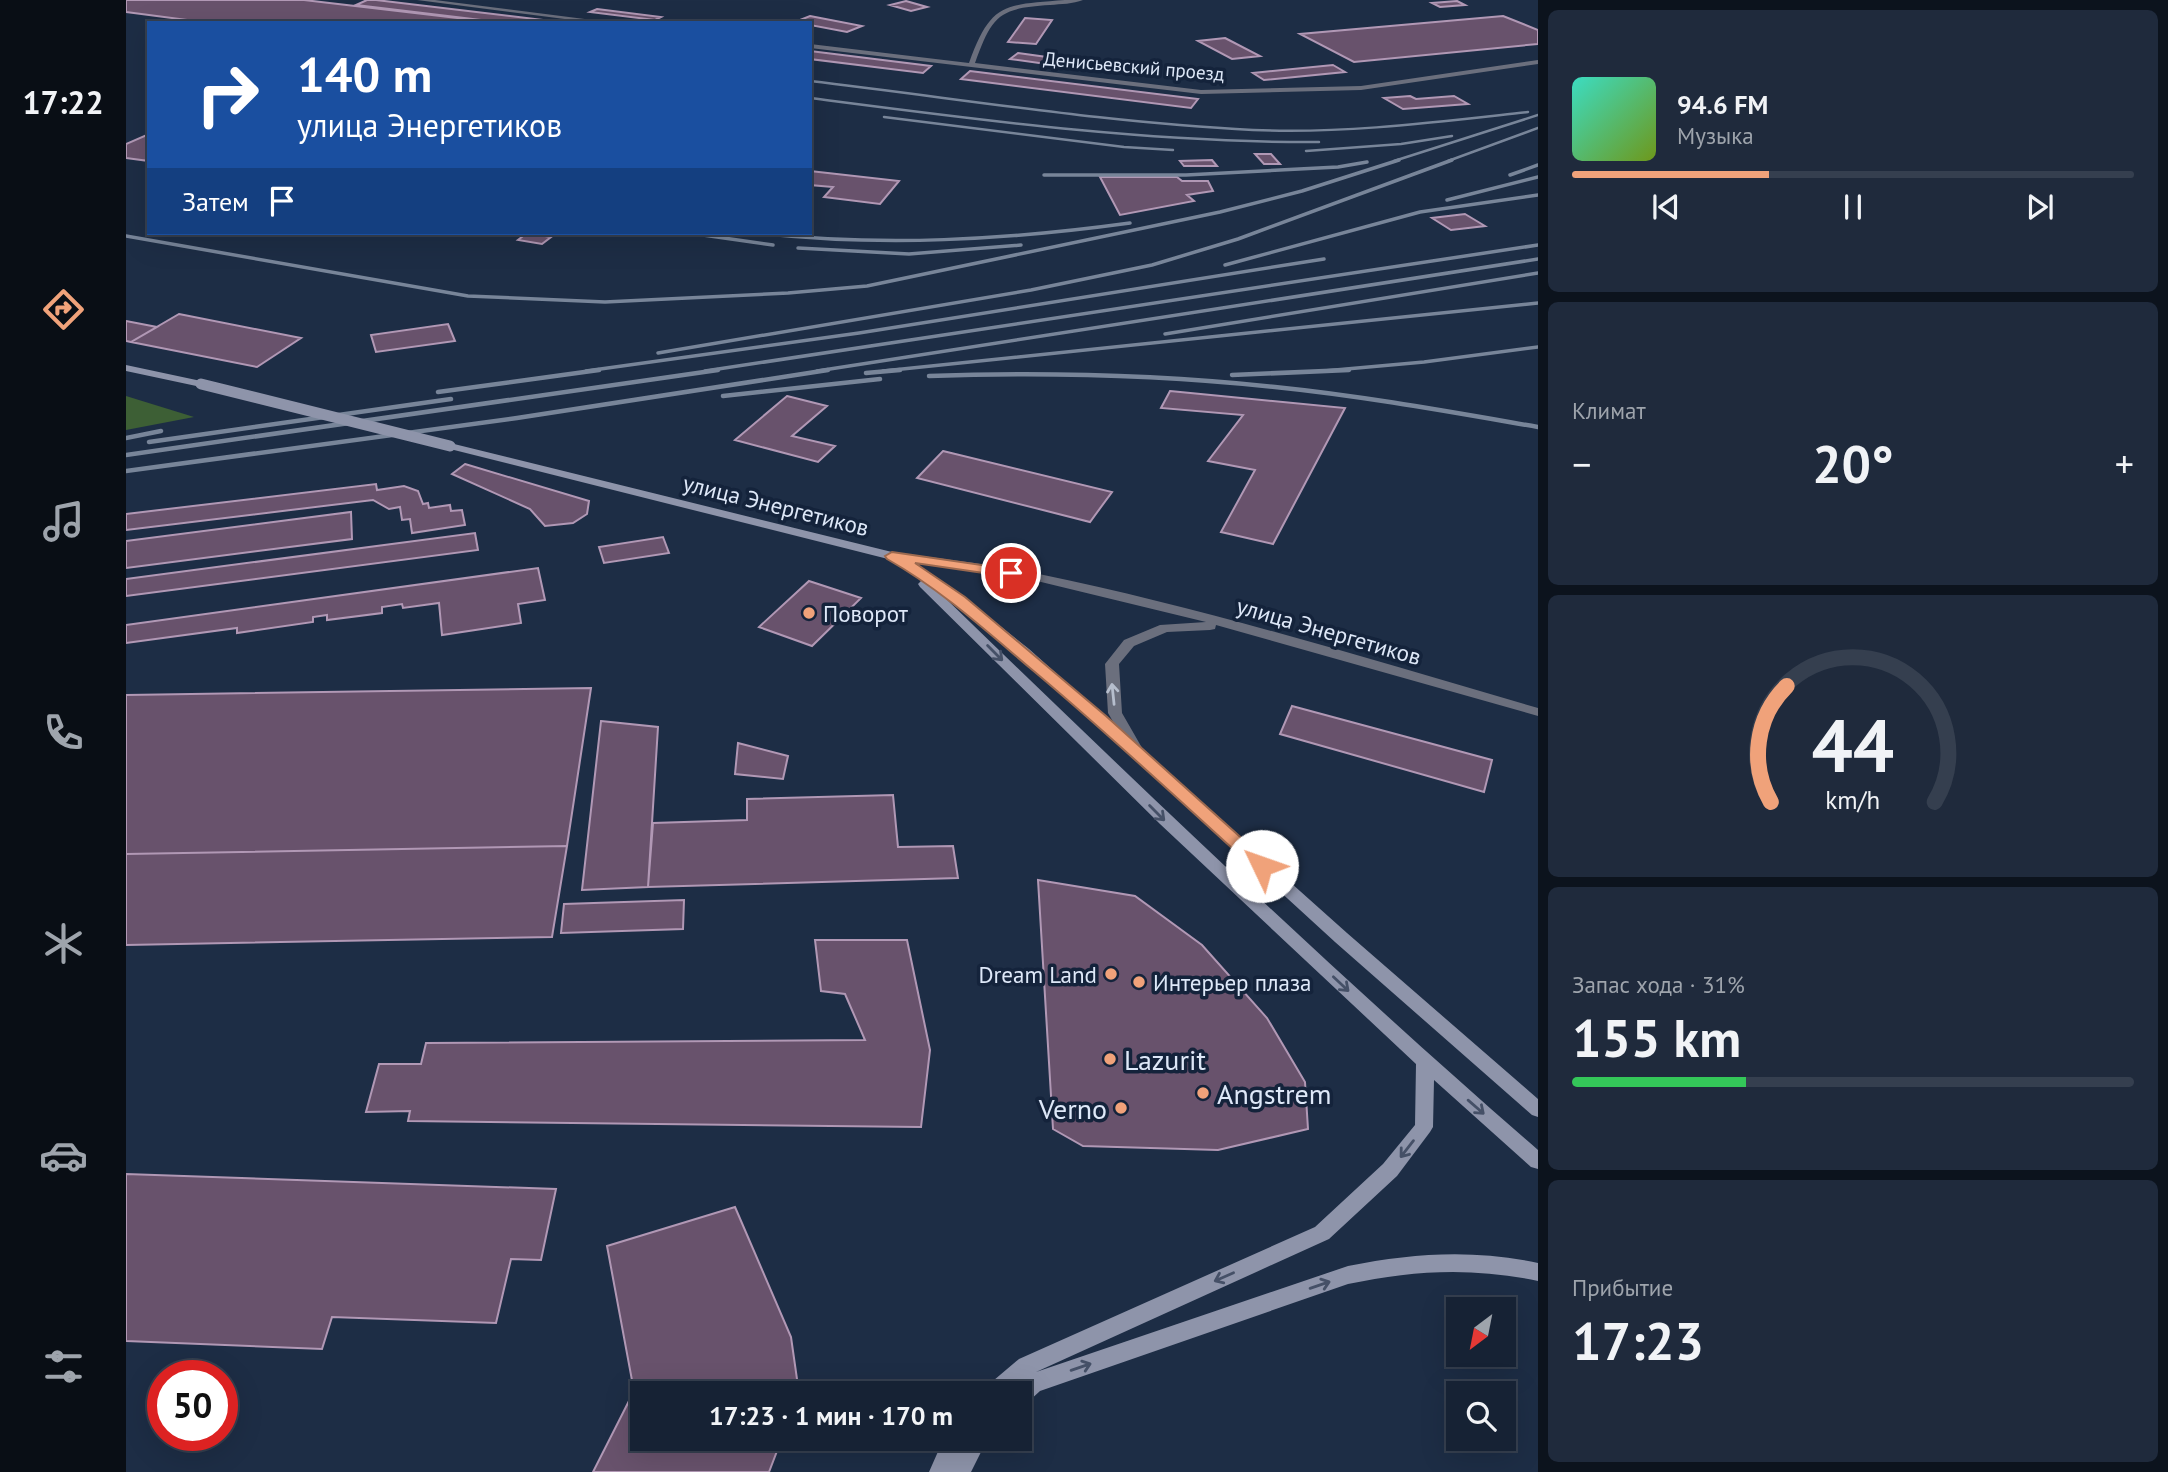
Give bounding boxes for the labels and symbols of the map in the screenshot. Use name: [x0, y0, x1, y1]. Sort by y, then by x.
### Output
street label: Денисьевский проезд: [1043, 46, 1225, 86]
street label: улица Энергетиков: [680, 468, 872, 542]
pin: [981, 543, 1041, 603]
street label: улица Энергетиков: [1233, 591, 1425, 671]
place label: Поворот: [823, 599, 909, 628]
marker: Поворот: [801, 605, 817, 621]
one-way arrow: [986, 644, 1003, 661]
one-way arrow: [1106, 683, 1119, 706]
one-way arrow: [1148, 804, 1165, 821]
position arrow: [1225, 829, 1299, 903]
place label: Dream Land: [978, 960, 1097, 989]
marker: Dream Land: [1103, 966, 1119, 982]
place label: Интерьер плаза: [1153, 968, 1312, 997]
marker: Интерьер плаза: [1131, 974, 1147, 990]
one-way arrow: [1332, 976, 1349, 993]
place label: Lazurit: [1124, 1041, 1206, 1078]
marker: Lazurit: [1102, 1051, 1118, 1067]
place label: Angstrem: [1217, 1075, 1332, 1112]
marker: Angstrem: [1195, 1085, 1211, 1101]
place label: Verno: [1038, 1090, 1107, 1127]
one-way arrow: [1467, 1099, 1485, 1115]
marker: Verno: [1113, 1100, 1129, 1116]
one-way arrow: [1399, 1139, 1414, 1157]
one-way arrow: [1213, 1271, 1235, 1284]
one-way arrow: [1308, 1278, 1330, 1290]
north arrow: [1446, 1297, 1516, 1367]
speed limit sign: 50: [147, 1360, 238, 1451]
one-way arrow: [1070, 1360, 1092, 1372]

